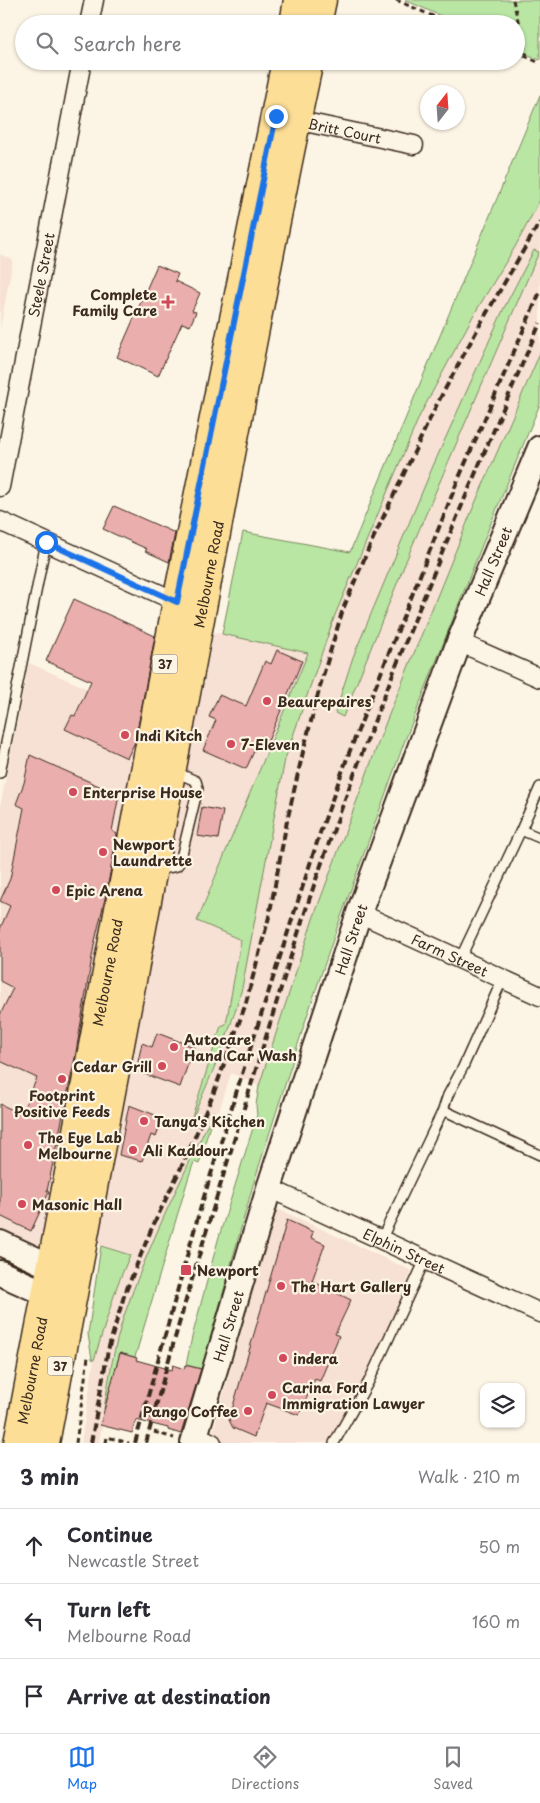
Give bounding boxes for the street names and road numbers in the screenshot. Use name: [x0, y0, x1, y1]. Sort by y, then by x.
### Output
street label: Britt Court: [306, 112, 383, 148]
street label: Steele Street: [22, 231, 59, 319]
street label: Melbourne Road: [188, 519, 229, 630]
street label: Hall Street: [469, 523, 517, 599]
road number: 37: [152, 654, 178, 674]
street label: Hall Street: [329, 900, 372, 977]
street label: Melbourne Road: [87, 917, 127, 1028]
street label: Farm Street: [408, 928, 492, 982]
street label: Elphin Street: [360, 1222, 449, 1279]
street label: Hall Street: [207, 1288, 248, 1364]
street label: Melbourne Road: [11, 1315, 52, 1426]
road number: 37: [48, 1356, 72, 1375]

